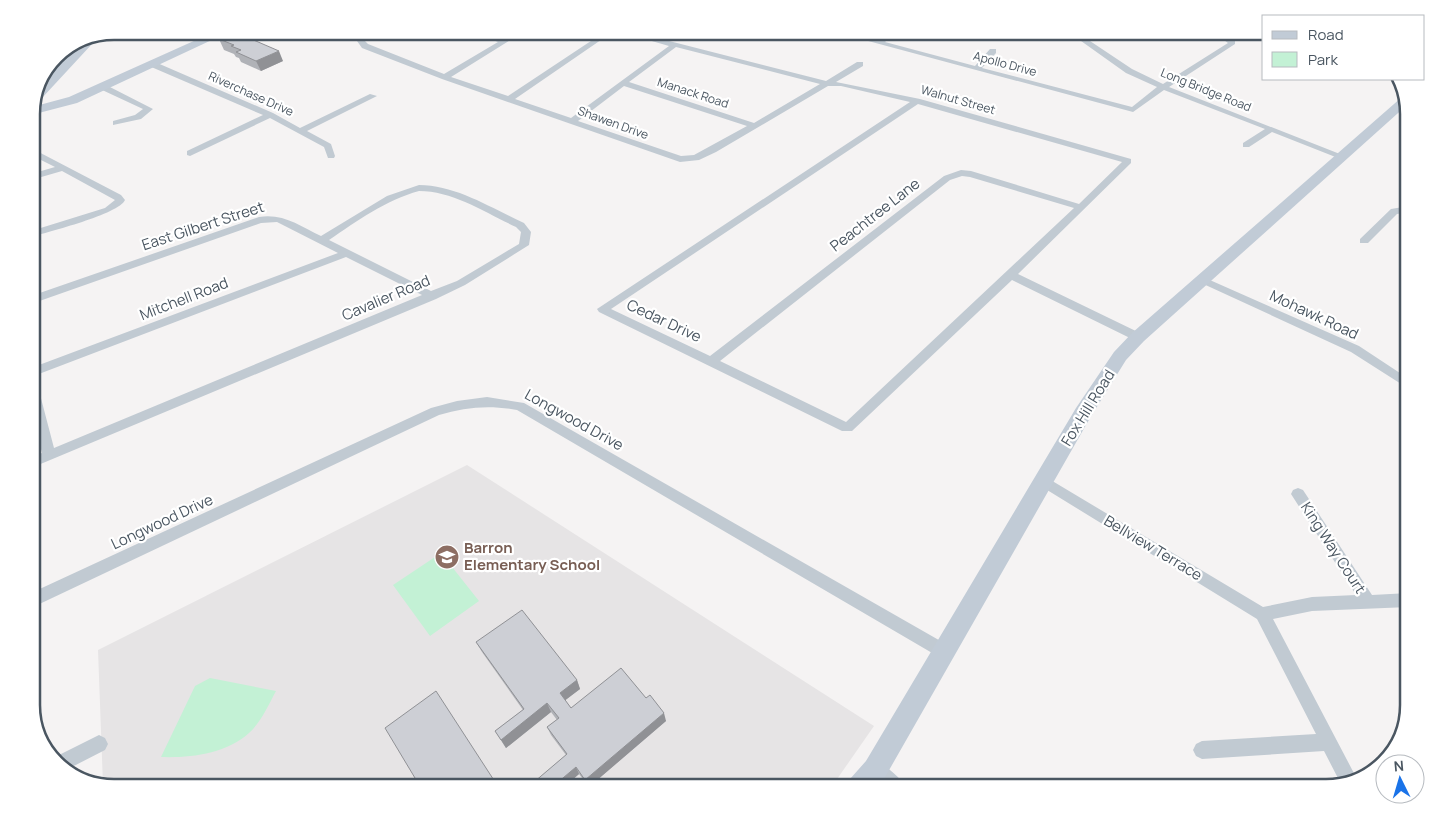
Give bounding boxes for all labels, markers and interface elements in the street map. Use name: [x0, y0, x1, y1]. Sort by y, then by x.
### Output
legend: [1262, 15, 1425, 80]
text: Road: [1308, 24, 1344, 45]
street label: Apollo Drive: [972, 47, 1039, 80]
text: Park: [1308, 49, 1338, 70]
street label: Long Bridge Road: [1158, 64, 1254, 115]
street label: Riverchase Drive: [206, 67, 297, 120]
street label: Manack Road: [655, 73, 731, 112]
street label: Walnut Street: [919, 81, 998, 118]
street label: Shawen Drive: [575, 102, 651, 143]
street label: Peachtree Lane: [825, 173, 924, 256]
street label: East Gilbert Street: [139, 196, 267, 255]
street label: Cavalier Road: [338, 270, 433, 326]
street label: Mitchell Road: [136, 272, 231, 325]
street label: Mohawk Road: [1266, 285, 1362, 344]
street label: Cedar Drive: [623, 294, 705, 347]
street label: Fox Hill Road: [1056, 366, 1119, 450]
street label: Longwood Drive: [521, 384, 628, 456]
street label: Longwood Drive: [107, 489, 216, 554]
street label: King Way Court: [1296, 498, 1371, 598]
street label: Bellview Terrace: [1100, 510, 1207, 585]
place label: Barron Elementary School: [464, 537, 600, 575]
school or university icon: Barron Elementary School: [434, 544, 460, 570]
north arrow: [1375, 754, 1425, 804]
text: N: [1393, 756, 1405, 775]

